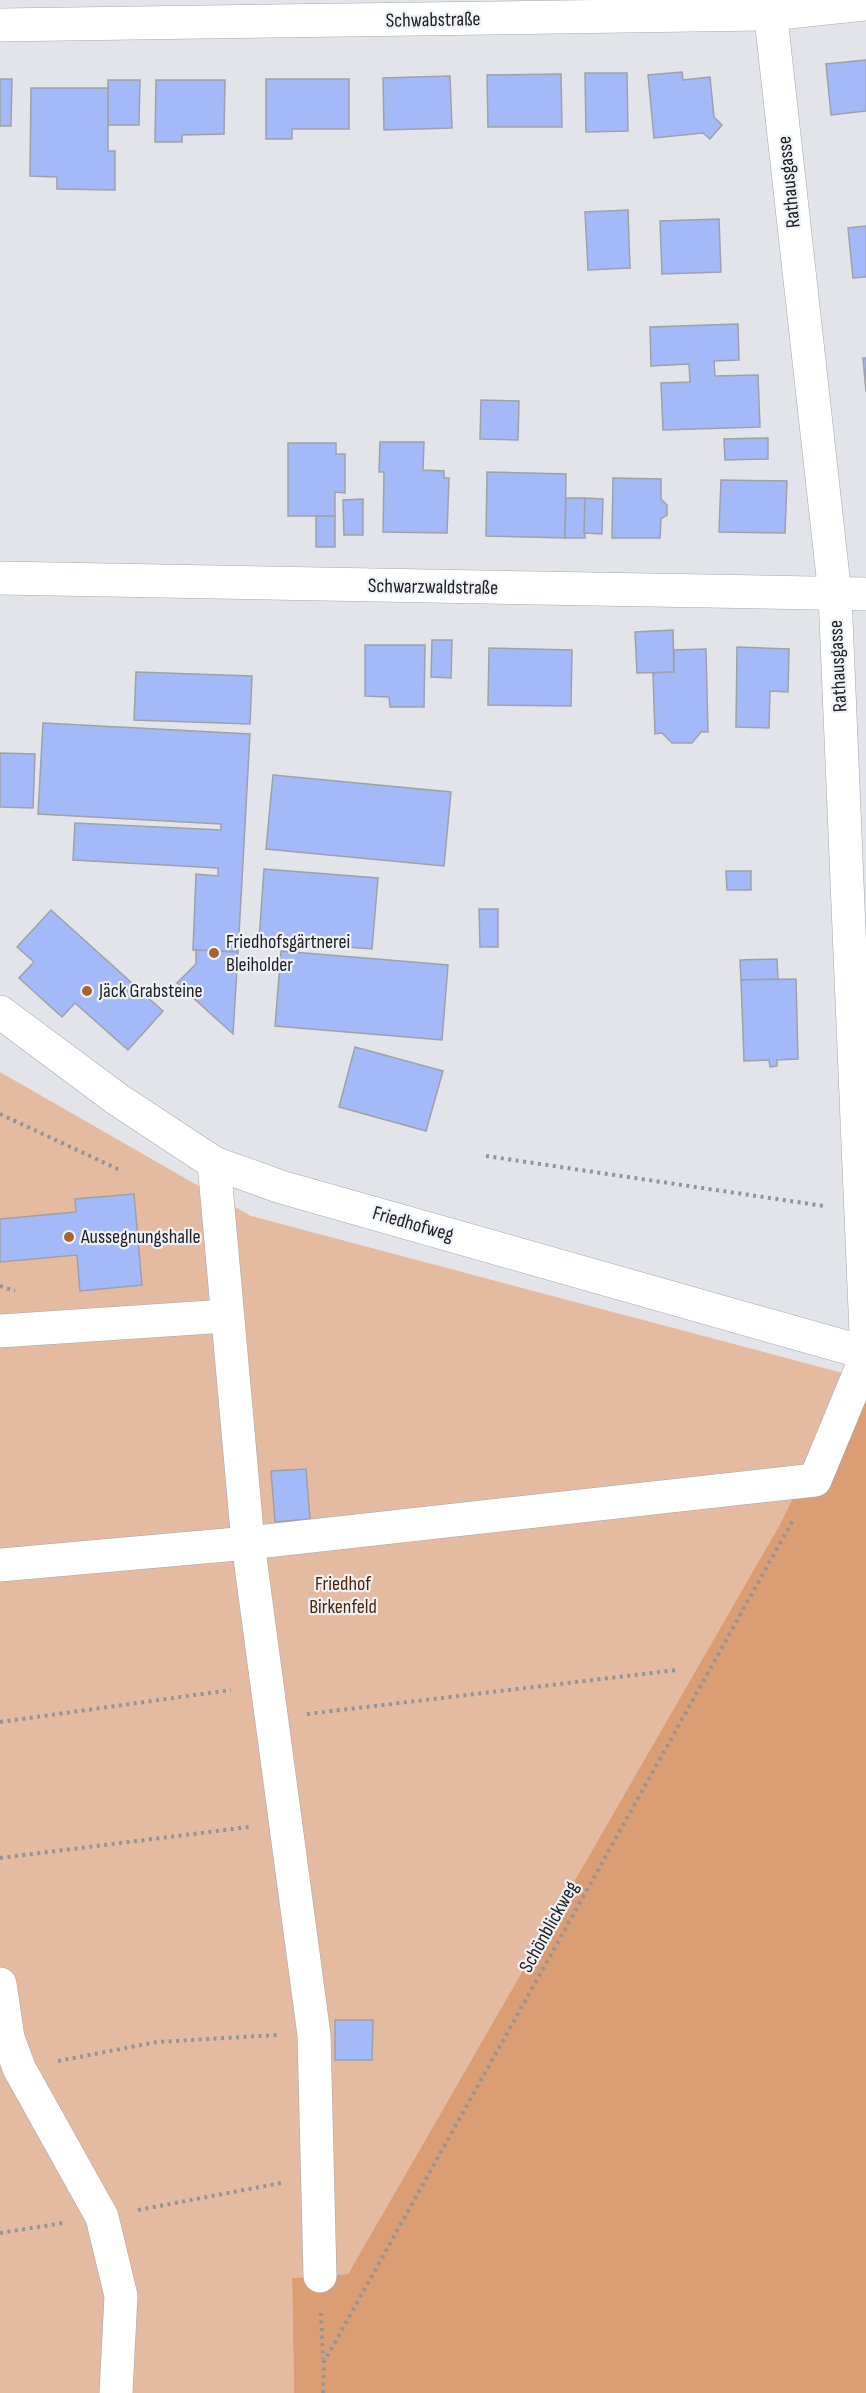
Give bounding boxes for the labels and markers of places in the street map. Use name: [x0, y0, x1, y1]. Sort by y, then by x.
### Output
place label: Friedhofsgärtnerei Bleiholder: [226, 930, 350, 977]
marker: Friedhofsgärtnerei Bleiholder: [207, 946, 221, 960]
place label: Jäck Grabsteine: [98, 979, 203, 1003]
marker: Jäck Grabsteine: [80, 984, 94, 998]
place label: Aussegnungshalle: [80, 1225, 200, 1249]
marker: Aussegnungshalle: [62, 1230, 76, 1244]

